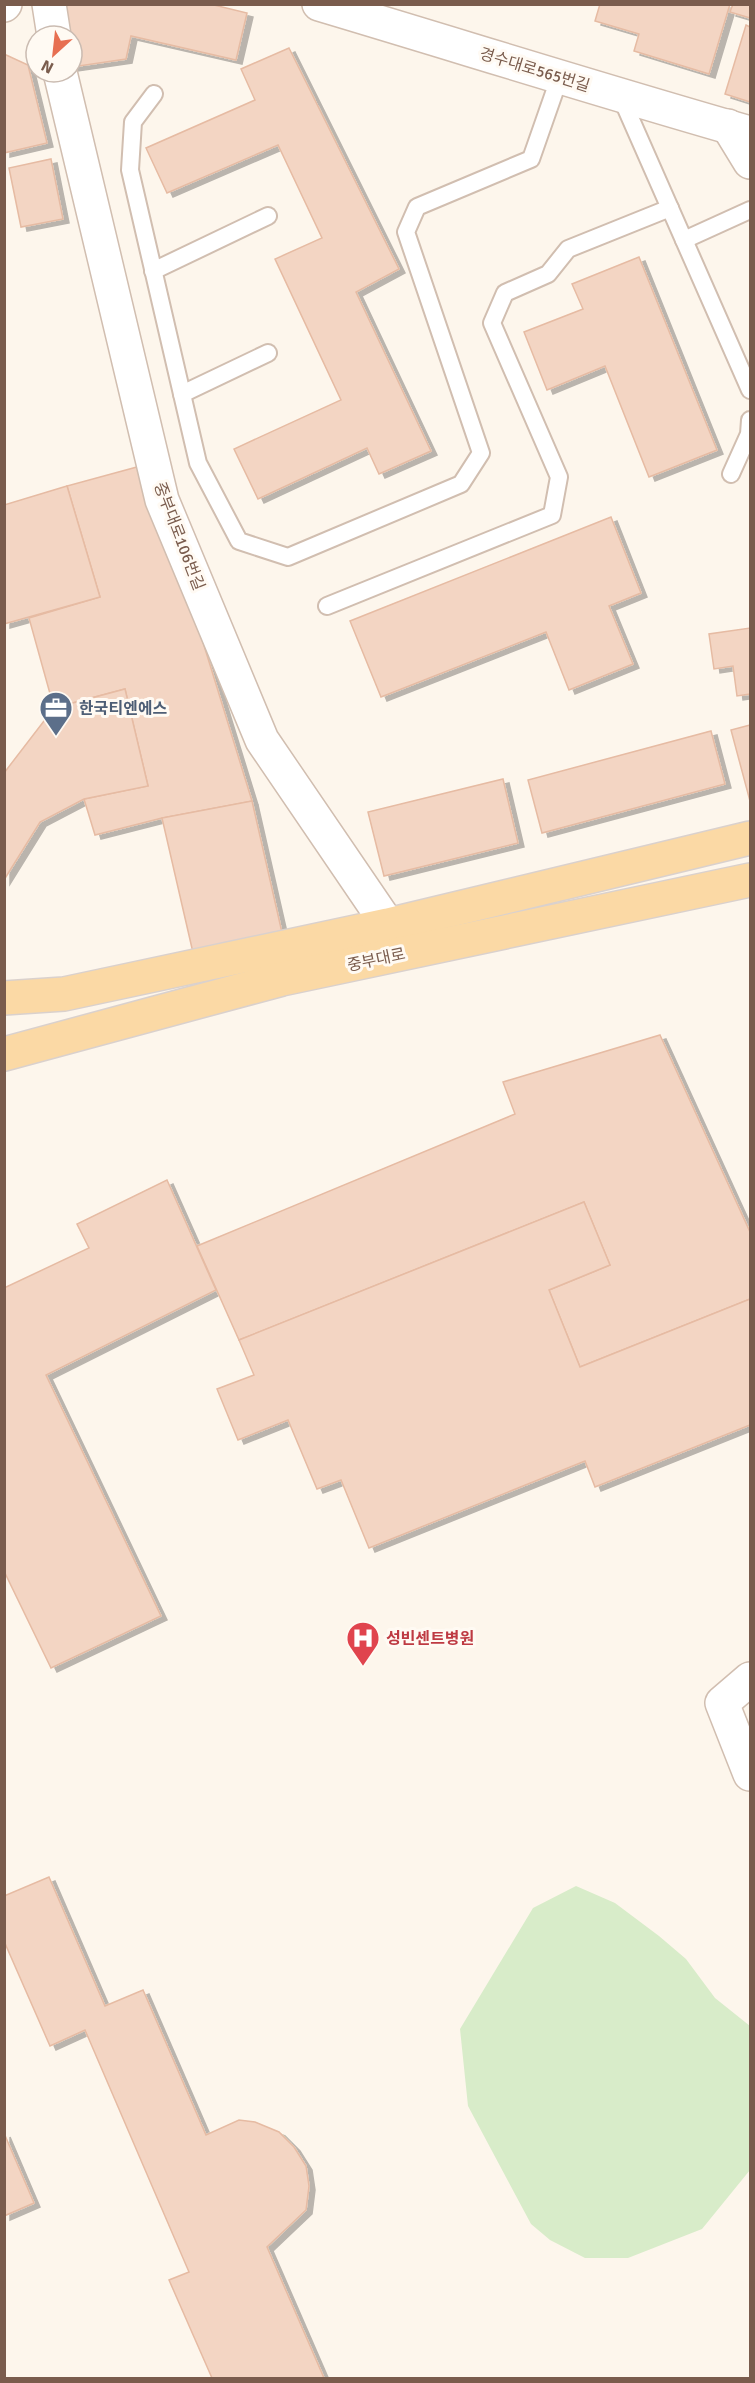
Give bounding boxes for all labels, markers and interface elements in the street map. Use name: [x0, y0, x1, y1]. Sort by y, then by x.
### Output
north arrow: [24, 24, 84, 84]
street label: 경수대로565번길: [477, 44, 592, 96]
text: N: [38, 55, 57, 78]
street label: 중부대로106번길: [149, 479, 209, 593]
office icon: 한국티엔에스: [38, 690, 74, 737]
place label: 한국티엔에스: [79, 699, 168, 719]
street label: 중부대로: [345, 944, 407, 976]
hospital icon: 성빈센트병원: [345, 1620, 381, 1667]
place label: 성빈센트병원: [386, 1629, 474, 1649]

